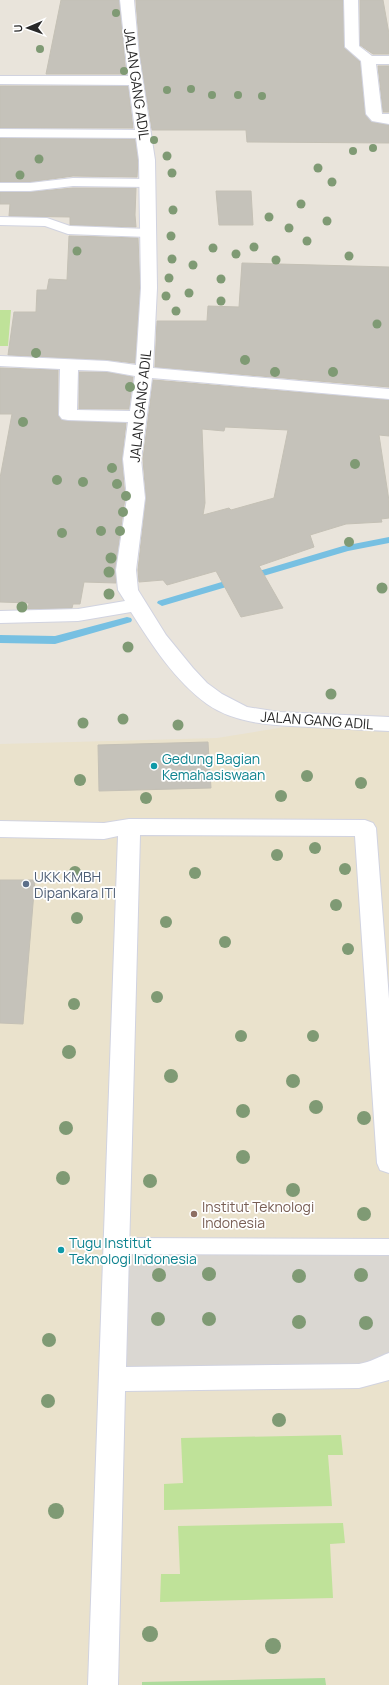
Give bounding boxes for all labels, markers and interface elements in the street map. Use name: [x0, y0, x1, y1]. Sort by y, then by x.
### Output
north arrow: [8, 8, 48, 48]
text: U: [10, 24, 25, 33]
street label: JALAN GANG ADIL: [120, 27, 154, 141]
street label: JALAN GANG ADIL: [125, 349, 155, 463]
street label: JALAN GANG ADIL: [260, 707, 374, 733]
place label: Gedung Bagian Kemahasiswaan: [162, 749, 265, 784]
marker: Gedung Bagian Kemahasiswaan: [149, 761, 159, 771]
place label: UKK KMBH Dipankara ITI: [34, 867, 116, 902]
marker: UKK KMBH Dipankara ITI: [21, 879, 31, 889]
place label: Institut Teknologi Indonesia: [202, 1197, 314, 1232]
marker: Institut Teknologi Indonesia: [189, 1209, 199, 1219]
place label: Tugu Institut Teknologi Indonesia: [69, 1233, 197, 1268]
marker: Tugu Institut Teknologi Indonesia: [56, 1245, 66, 1255]

